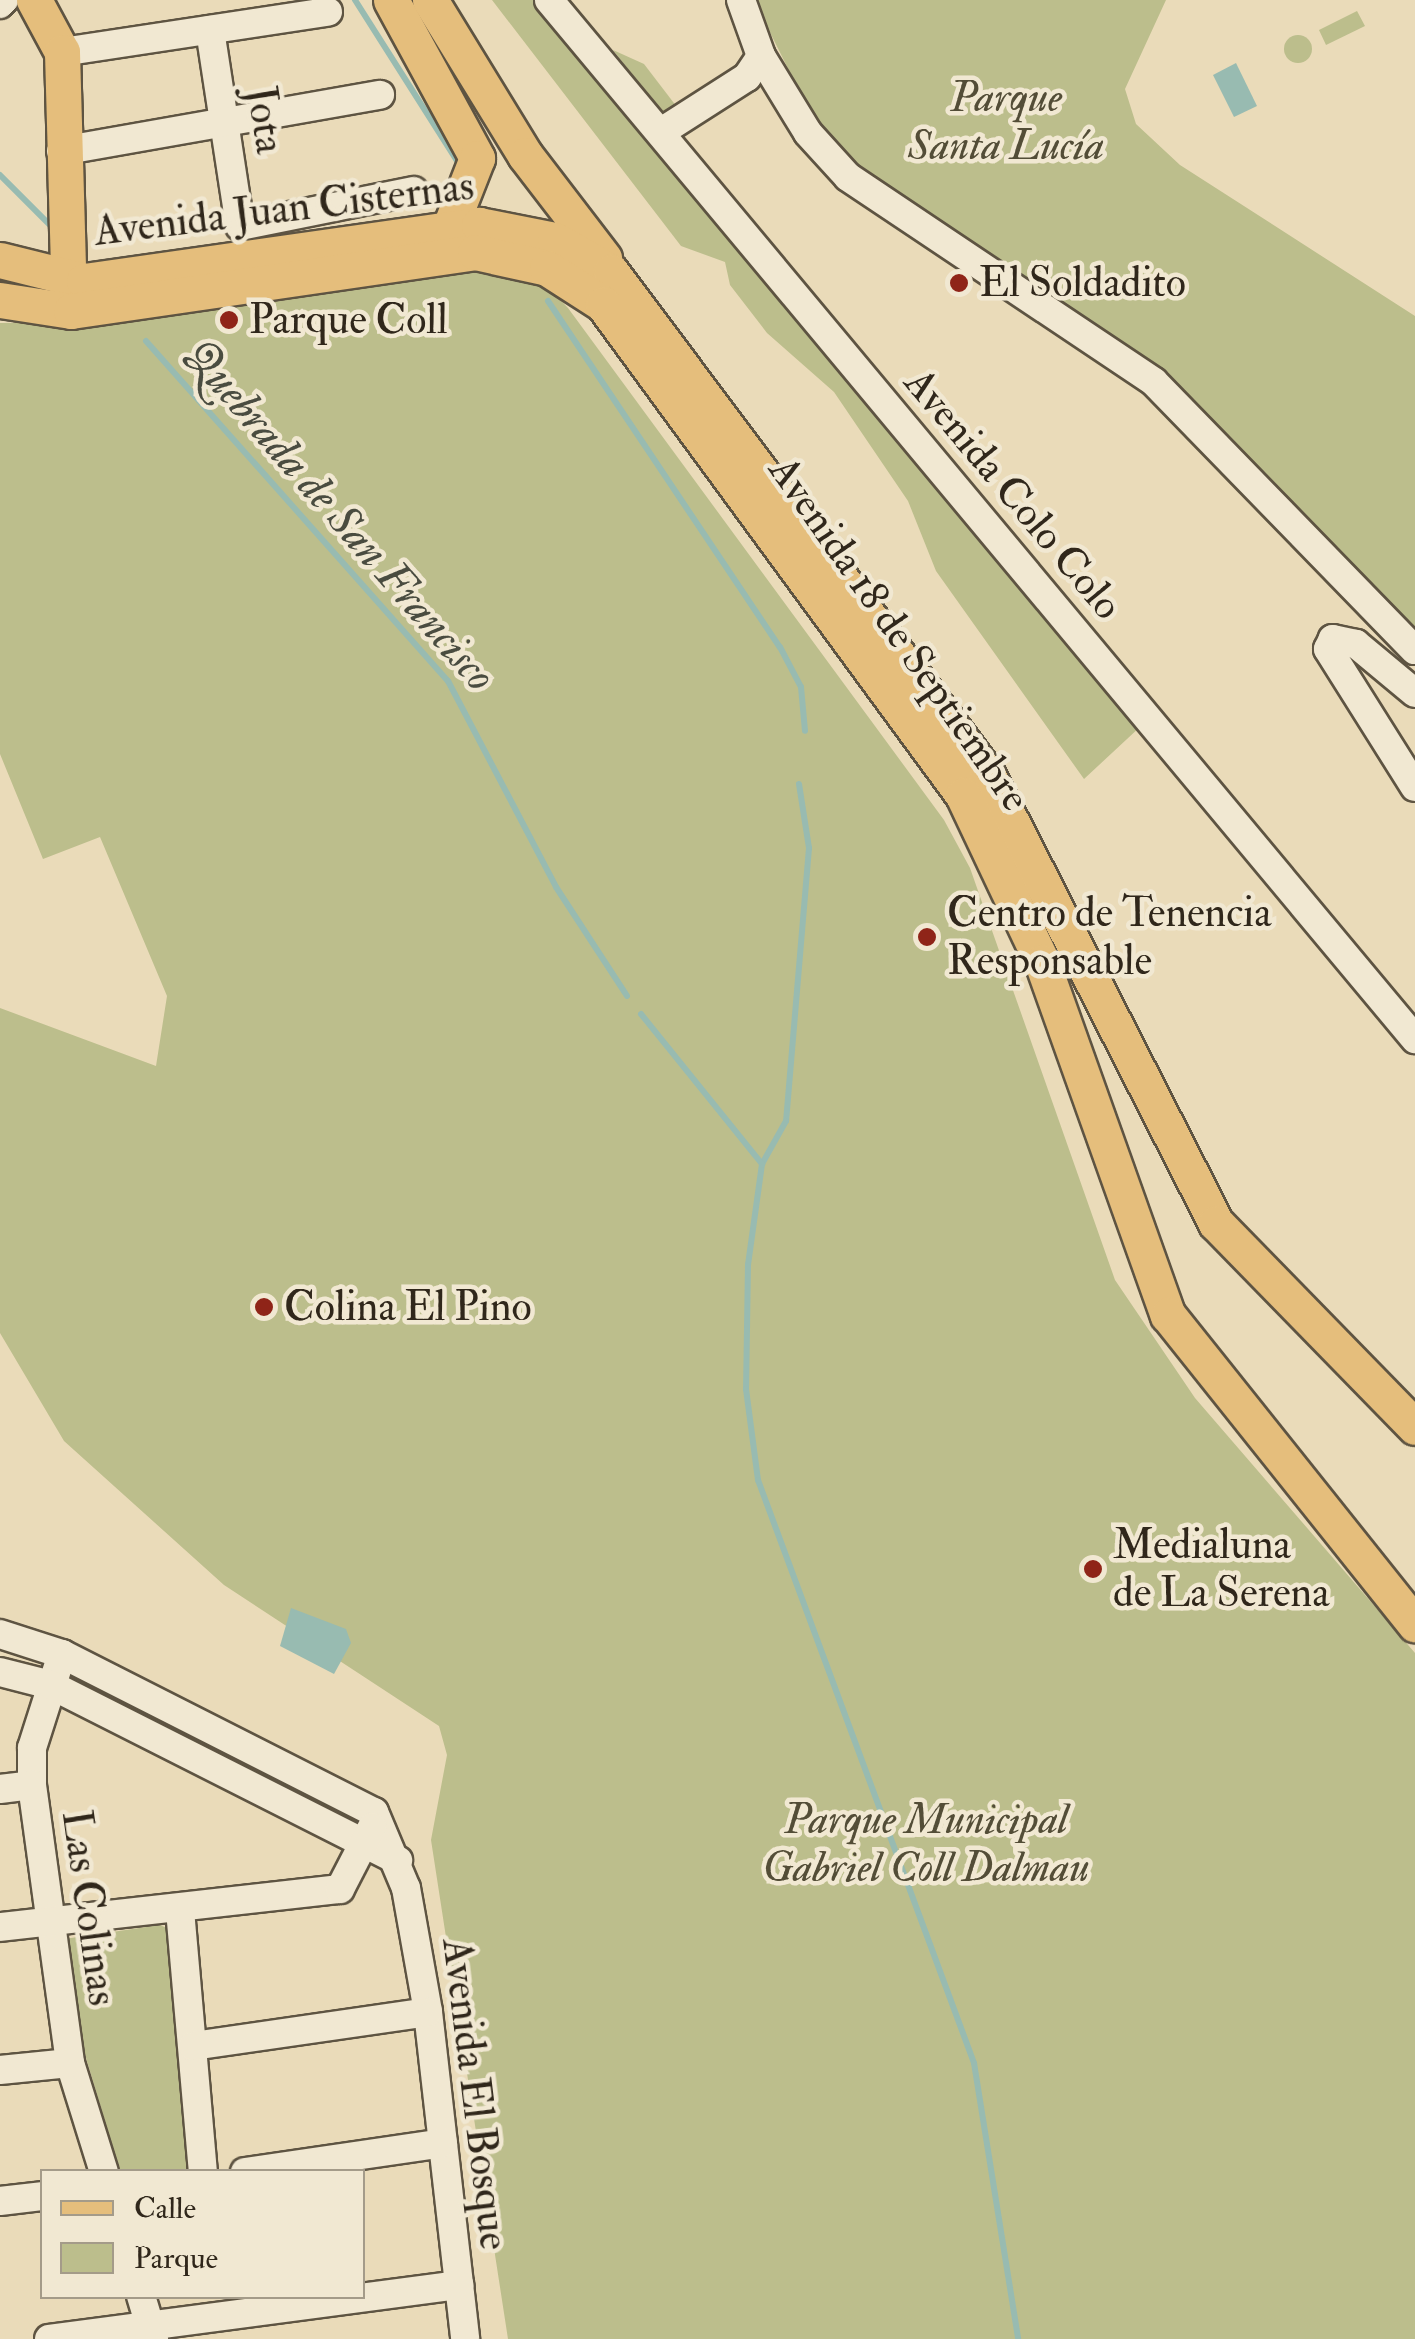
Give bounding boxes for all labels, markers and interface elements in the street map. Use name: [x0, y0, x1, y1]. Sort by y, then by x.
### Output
park label: Parque Santa Lucía: [908, 73, 1104, 172]
street label: Jota: [235, 83, 295, 157]
street label: Avenida Juan Cisternas: [91, 161, 477, 257]
place label: El Soldadito: [979, 258, 1186, 308]
marker: El Soldadito: [948, 272, 970, 294]
place label: Parque Coll: [249, 295, 448, 345]
marker: Parque Coll: [218, 309, 240, 331]
water label: Quebrada de San Francisco: [172, 329, 506, 703]
street label: Avenida Colo Colo: [893, 358, 1133, 630]
street label: Avenida 18 de Septiembre: [758, 447, 1040, 821]
place label: Centro de Tenencia Responsable: [947, 888, 1272, 986]
marker: Centro de Tenencia Responsable: [916, 926, 938, 948]
place label: Colina El Pino: [284, 1282, 532, 1332]
marker: Colina El Pino: [253, 1296, 275, 1318]
place label: Medialuna de La Serena: [1113, 1520, 1330, 1618]
marker: Medialuna de La Serena: [1082, 1558, 1104, 1580]
park label: Parque Municipal Gabriel Coll Dalmau: [763, 1795, 1089, 1894]
street label: Las Colinas: [50, 1807, 128, 2009]
street label: Avenida El Bosque: [431, 1935, 519, 2253]
legend: [40, 2169, 365, 2299]
text: Calle: [134, 2190, 196, 2227]
text: Parque: [134, 2240, 218, 2277]

